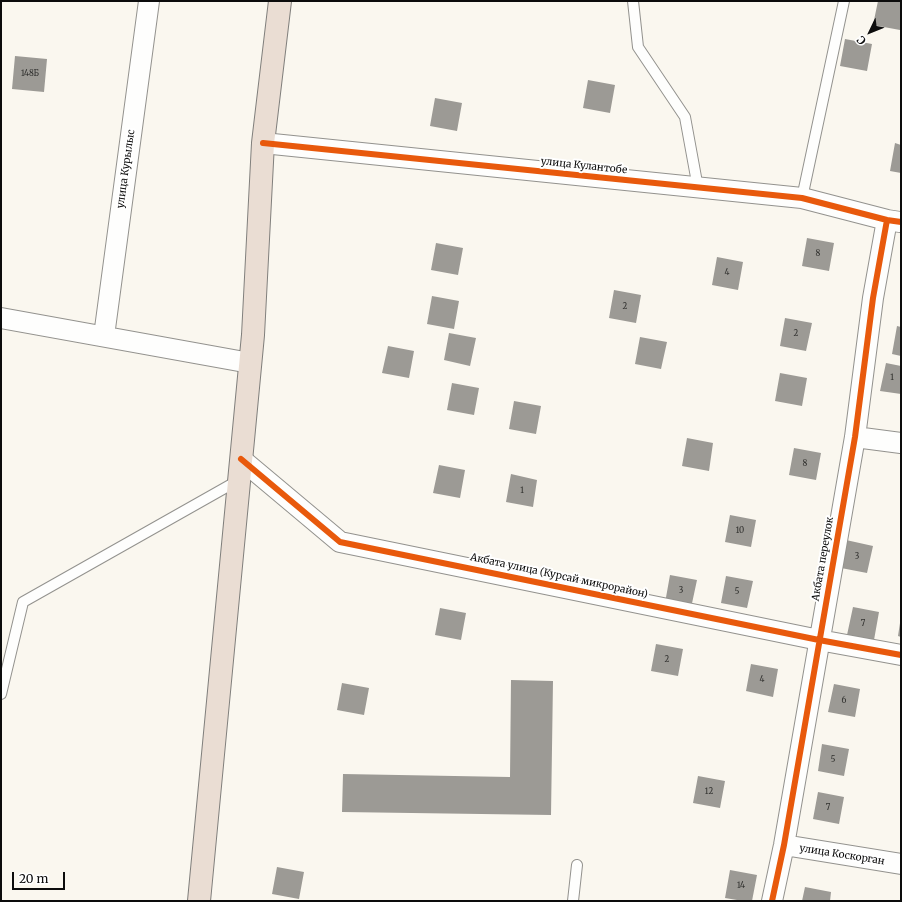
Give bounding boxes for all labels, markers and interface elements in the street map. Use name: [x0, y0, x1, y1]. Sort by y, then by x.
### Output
north arrow: [850, 12, 890, 52]
text: С: [854, 33, 869, 48]
house number: 148Б: [21, 69, 39, 79]
street label: улица Курылыс: [115, 129, 137, 209]
street label: улица Кулантобе: [540, 155, 628, 177]
house number: 8: [816, 249, 820, 259]
house number: 4: [725, 268, 729, 278]
house number: 2: [623, 302, 627, 312]
house number: 2: [794, 329, 798, 339]
house number: 1: [890, 373, 894, 383]
house number: 8: [803, 459, 807, 469]
house number: 1: [520, 486, 524, 496]
street label: Акбата переулок: [810, 516, 836, 602]
house number: 10: [736, 526, 744, 536]
street label: Акбата улица (Курсай микрорайон): [469, 551, 649, 601]
house number: 3: [855, 552, 859, 562]
house number: 3: [679, 586, 683, 596]
house number: 5: [735, 587, 739, 597]
house number: 7: [861, 619, 865, 629]
house number: 2: [665, 655, 669, 665]
house number: 4: [760, 675, 764, 685]
house number: 6: [842, 696, 846, 706]
house number: 5: [831, 755, 835, 765]
house number: 12: [705, 787, 713, 797]
house number: 7: [826, 803, 830, 813]
street label: улица Коскорган: [798, 842, 886, 868]
scale bar: [14, 864, 67, 890]
text: 20 m: [19, 871, 48, 886]
house number: 14: [737, 881, 745, 891]

